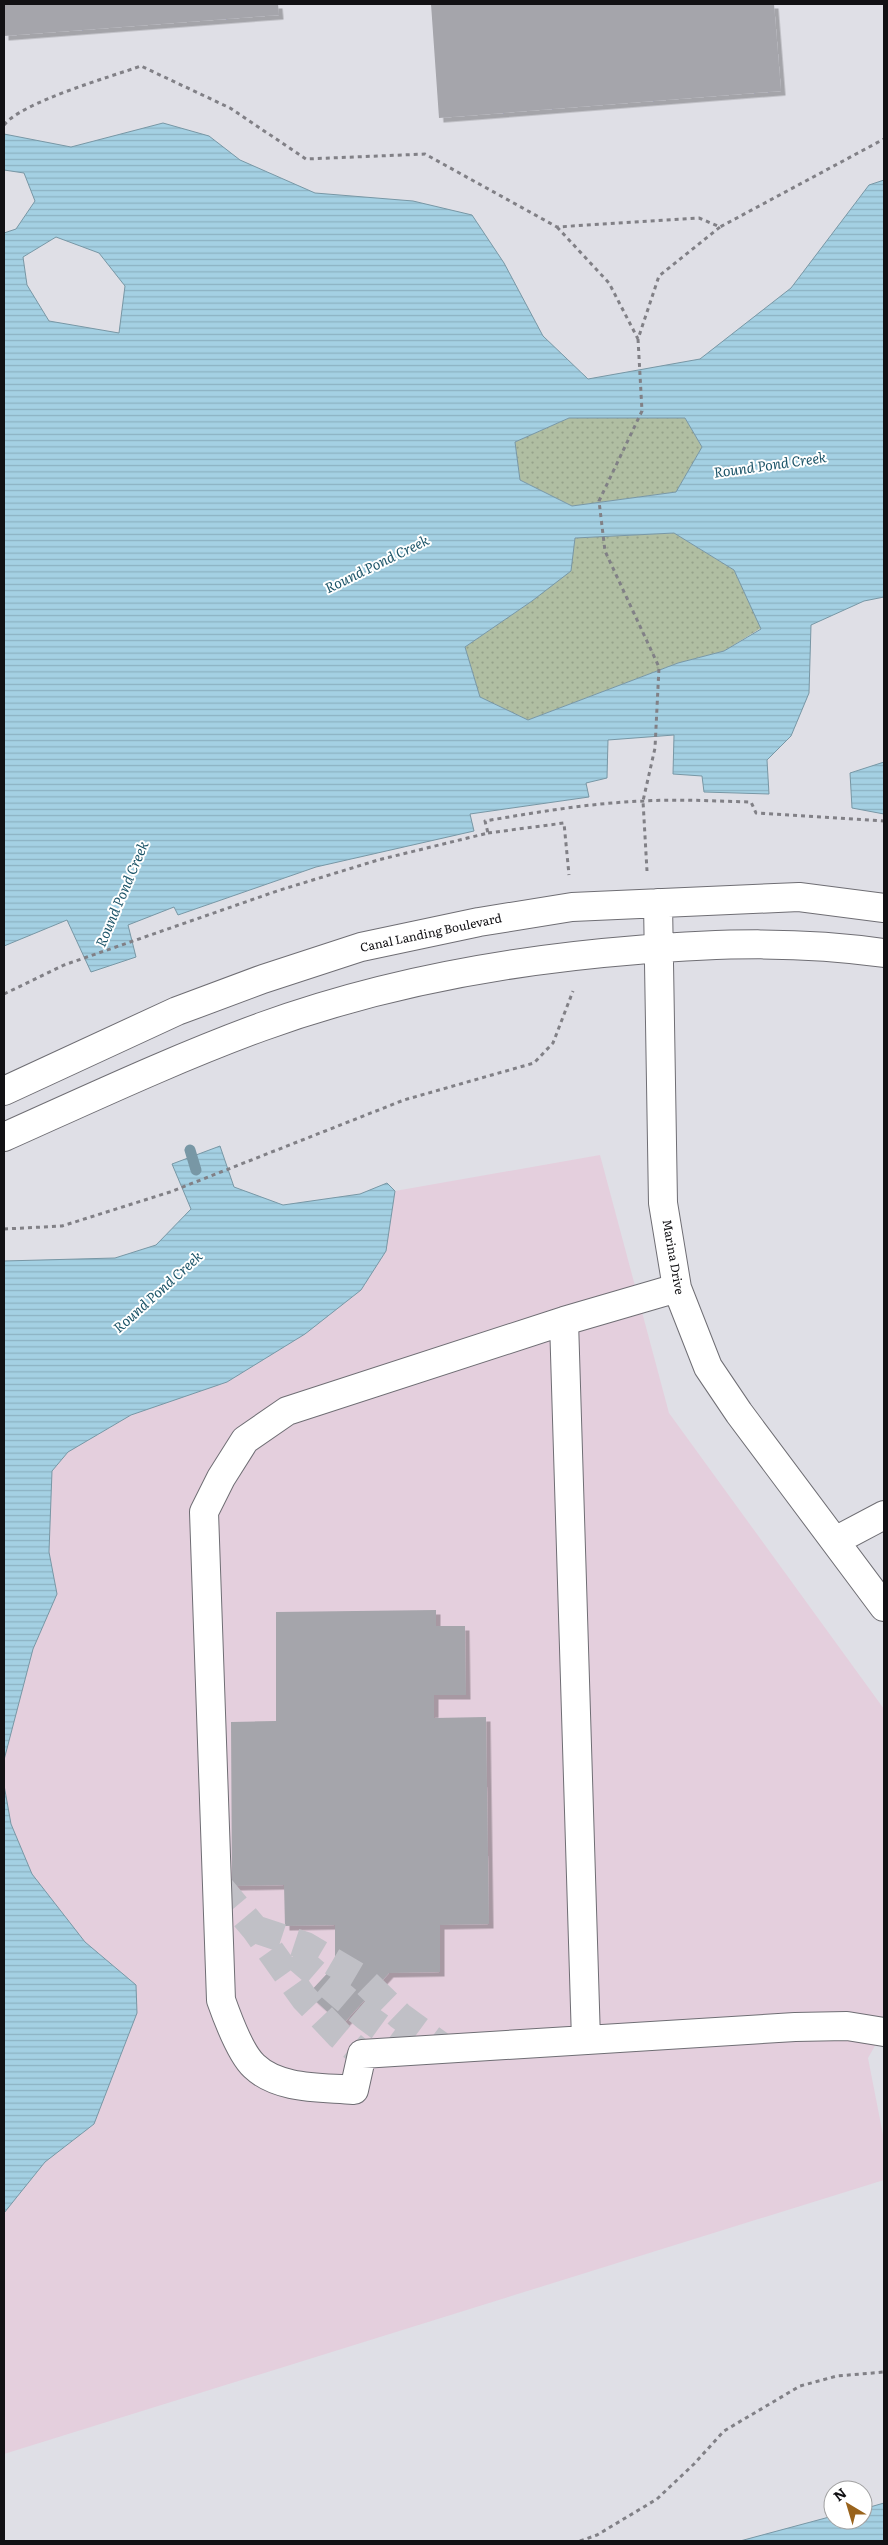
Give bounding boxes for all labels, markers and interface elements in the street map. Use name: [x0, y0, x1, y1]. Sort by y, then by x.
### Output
water label: Round Pond Creek: [712, 446, 828, 482]
water label: Round Pond Creek: [321, 529, 432, 597]
water label: Round Pond Creek: [90, 837, 153, 950]
street label: Canal Landing Boulevard: [358, 908, 504, 956]
street label: Marina Drive: [659, 1218, 689, 1296]
water label: Round Pond Creek: [108, 1246, 206, 1337]
north arrow: [823, 2480, 873, 2530]
text: N: [829, 2482, 850, 2505]

